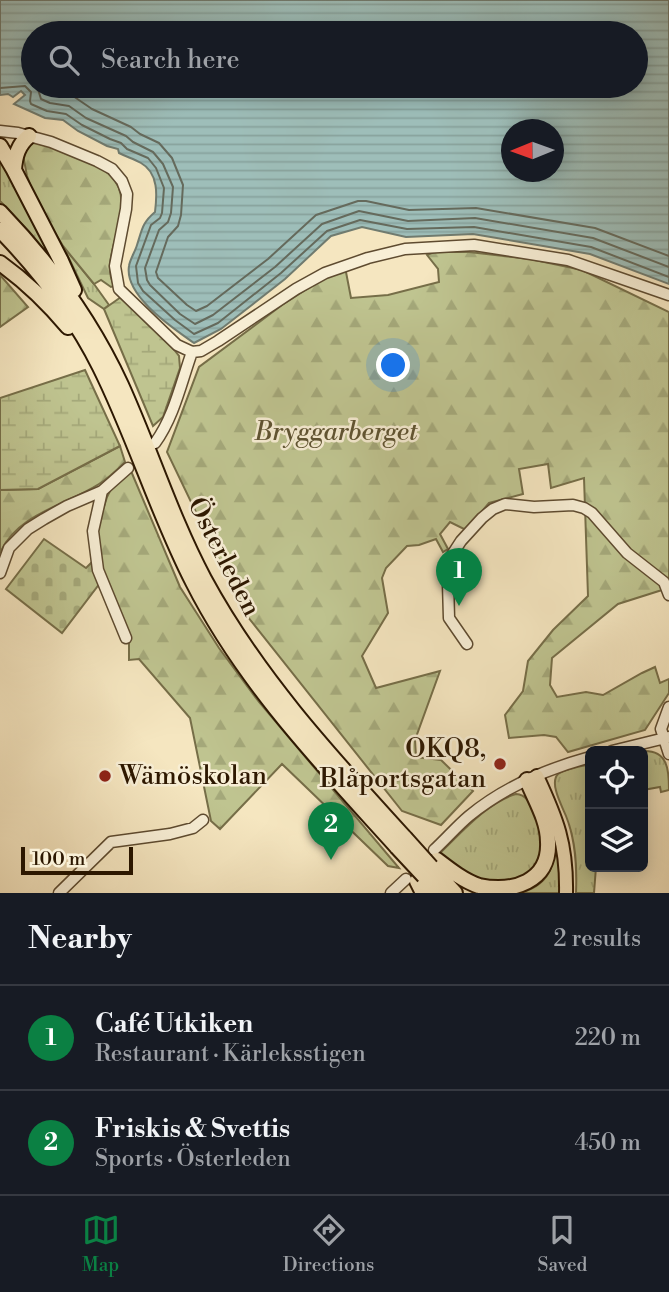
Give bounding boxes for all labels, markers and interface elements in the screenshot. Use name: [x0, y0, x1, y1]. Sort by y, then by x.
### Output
search box: [21, 21, 648, 98]
icon: search: [45, 41, 83, 79]
text: Search here: [101, 44, 240, 76]
north arrow: [501, 119, 564, 182]
your location: [376, 348, 410, 382]
park label: Bryggarberget: [254, 416, 418, 448]
street label: Österleden: [180, 492, 268, 622]
pin: 1: [436, 548, 482, 606]
place label: OKQ8, Blåportsgatan: [319, 733, 486, 795]
map controls: [585, 746, 648, 872]
button: locate: [585, 746, 648, 809]
marker: OKQ8, Blåportsgatan: [492, 756, 508, 772]
place label: Wämöskolan: [118, 760, 267, 792]
marker: Wämöskolan: [97, 768, 113, 784]
pin: 2: [308, 802, 354, 860]
button: layers: [585, 809, 648, 872]
scale bar: [21, 844, 133, 876]
text: 100 m: [32, 847, 85, 871]
text: Nearby: [28, 920, 132, 958]
text: 2 results: [554, 925, 641, 953]
text: Café Utkiken: [95, 1008, 253, 1040]
text: 1: [45, 1024, 57, 1052]
text: 220 m: [575, 1024, 641, 1052]
text: Restaurant · Kärleksstigen: [95, 1040, 366, 1068]
text: Friskis & Svettis: [95, 1113, 290, 1145]
text: 2: [44, 1129, 58, 1157]
text: 450 m: [575, 1129, 641, 1157]
text: Sports · Österleden: [95, 1145, 291, 1173]
tab: Map: [82, 1211, 120, 1277]
tab: Directions: [283, 1211, 374, 1277]
tab: Saved: [538, 1211, 587, 1277]

